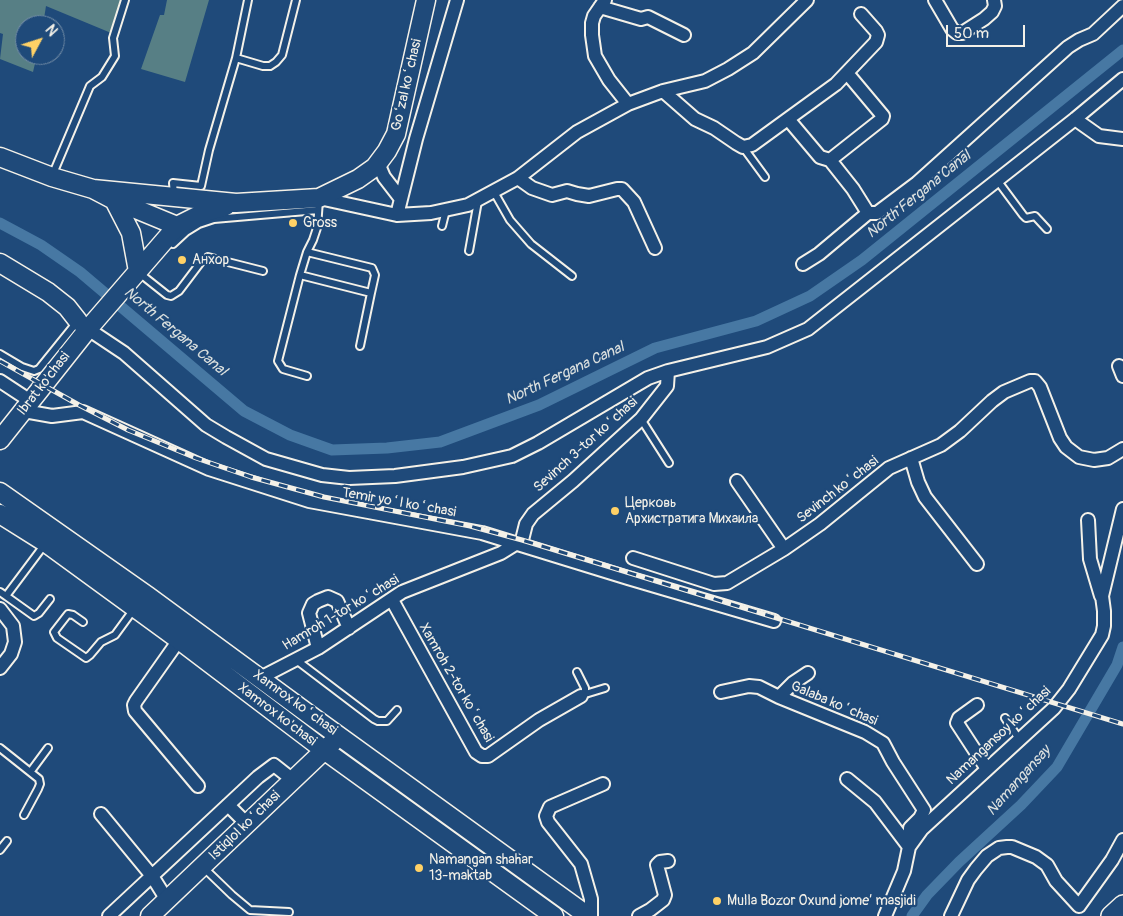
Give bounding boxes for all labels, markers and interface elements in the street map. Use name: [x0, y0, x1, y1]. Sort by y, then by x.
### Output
north arrow: [15, 15, 65, 65]
scale bar: [948, 15, 1027, 47]
text: N: [42, 22, 61, 40]
text: 50 m: [954, 24, 989, 43]
street label: Goʻzal koʻchasi: [388, 37, 426, 133]
water label: North Fergana Canal: [863, 147, 975, 243]
place label: Gross: [303, 215, 337, 231]
marker: Gross: [287, 217, 299, 229]
place label: Анхор: [192, 252, 229, 268]
marker: Анхор: [176, 254, 188, 266]
water label: North Fergana Canal: [120, 284, 230, 380]
water label: North Fergana Canal: [503, 339, 627, 409]
street label: Ibrat ko'chasi: [14, 349, 74, 419]
street label: Sevinch 3-tor koʻchasi: [531, 394, 641, 496]
street label: Sevinch koʻchasi: [794, 453, 882, 527]
street label: Temir yoʻl koʻchasi: [341, 485, 457, 521]
place label: Церковь Архистратига Михаила: [625, 495, 758, 528]
marker: Церковь Архистратига Михаила: [609, 505, 621, 517]
street label: Hamroh 1-tor koʻchasi: [280, 572, 402, 654]
street label: Xamroh 2-tor koʻchasi: [415, 621, 497, 745]
street label: Xamrox koʻchasi: [250, 667, 340, 739]
street label: Galaba koʻchasi: [788, 678, 880, 730]
street label: Xamrox ko'chasi: [234, 680, 320, 750]
street label: Namangansoy koʻchasi: [943, 683, 1055, 789]
water label: Namangansay: [983, 742, 1055, 820]
street label: Istiqlol koʻchasi: [206, 788, 284, 864]
place label: Namangan shahar 13-maktab: [429, 852, 533, 884]
marker: Namangan shahar 13-maktab: [413, 862, 425, 874]
place label: Mulla Bozor Oxund jome’ masjidi: [727, 893, 916, 909]
marker: Mulla Bozor Oxund jome’ masjidi: [711, 895, 723, 907]

